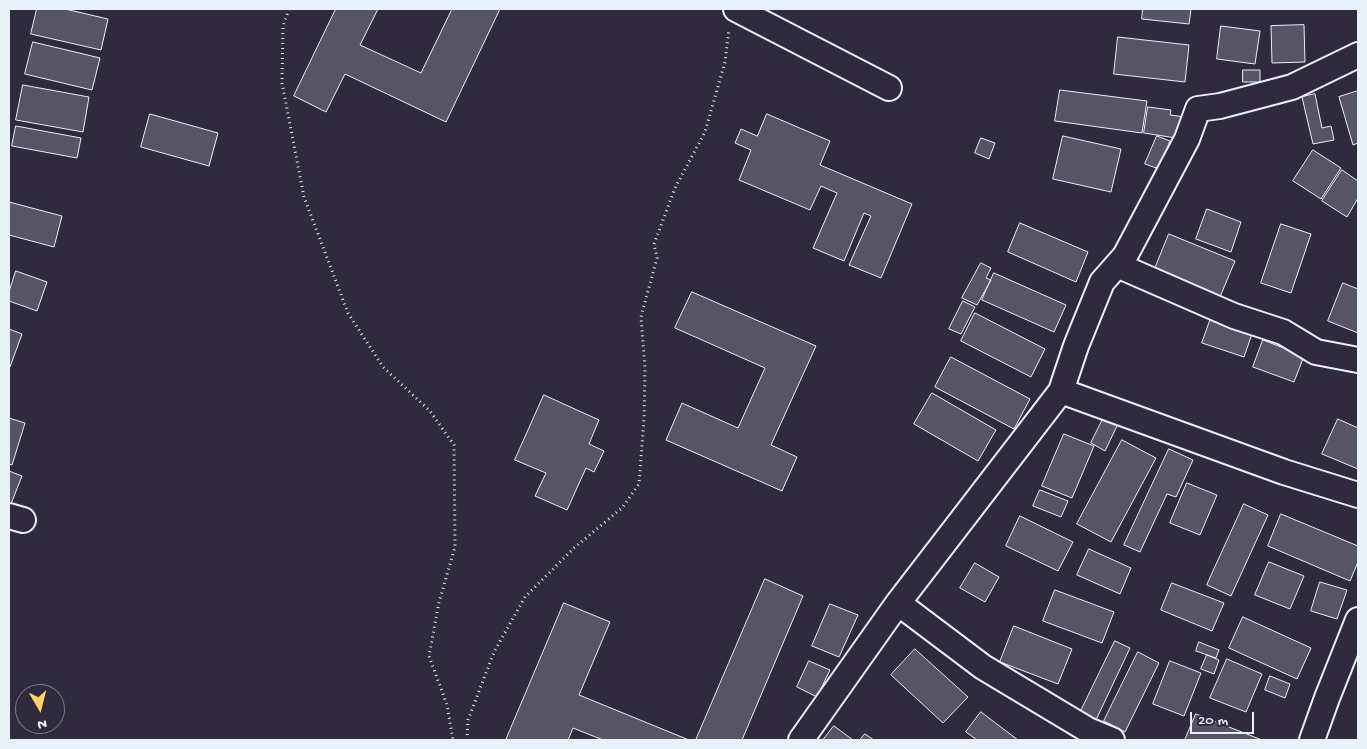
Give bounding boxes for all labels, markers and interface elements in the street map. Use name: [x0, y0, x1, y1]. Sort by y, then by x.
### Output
north arrow: [15, 684, 65, 734]
scale bar: [1192, 702, 1256, 734]
text: 20 m: [1198, 712, 1228, 730]
text: N: [36, 714, 48, 732]

